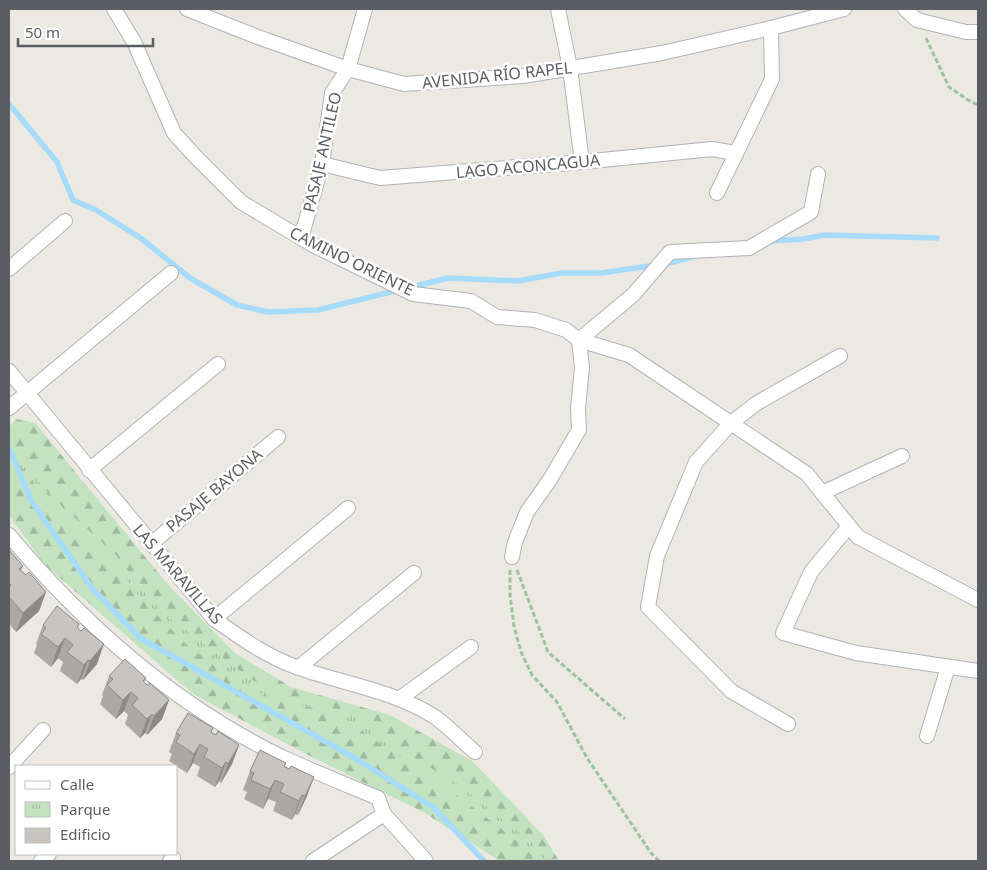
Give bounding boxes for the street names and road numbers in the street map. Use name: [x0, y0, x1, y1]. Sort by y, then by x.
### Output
street label: AVENIDA RÍO RAPEL: [421, 56, 573, 94]
street label: PASAJE ANTILEO: [297, 90, 347, 214]
street label: LAGO ACONCAGUA: [455, 149, 602, 183]
street label: CAMINO ORIENTE: [286, 221, 418, 301]
street label: PASAJE BAYONA: [161, 443, 267, 537]
street label: LAS MARAVILLAS: [128, 519, 228, 629]

